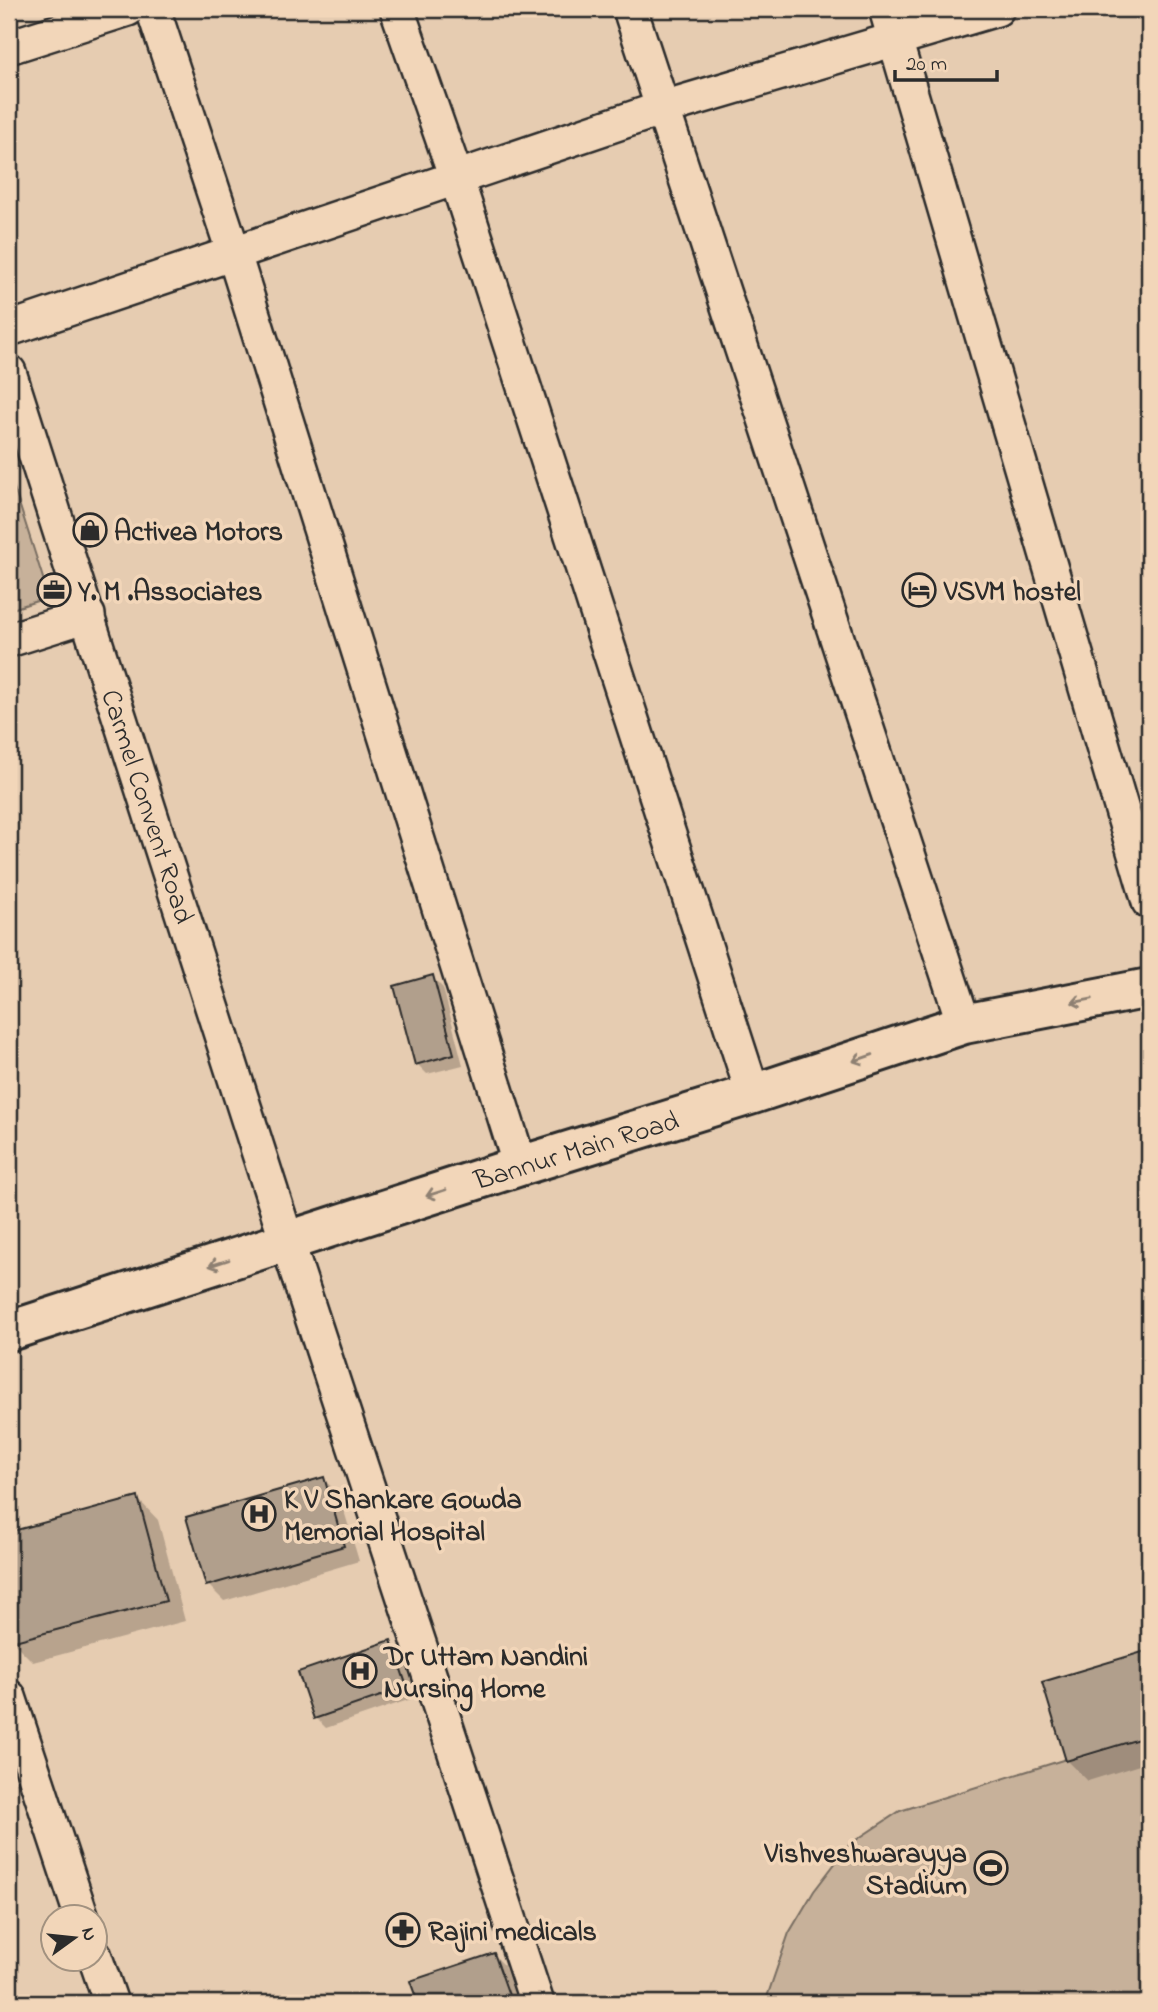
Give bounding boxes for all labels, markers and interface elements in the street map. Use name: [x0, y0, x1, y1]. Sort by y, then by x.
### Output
scale bar: [895, 38, 997, 82]
text: 20 m: [906, 50, 947, 80]
shop icon: Activea Motors: [71, 511, 109, 549]
place label: Activea Motors: [114, 513, 283, 554]
office icon: Y. M .Associates: [35, 571, 73, 609]
hotel icon: VSVM hostel: [900, 571, 938, 609]
place label: Y. M .Associates: [77, 573, 262, 614]
place label: VSVM hostel: [943, 573, 1081, 614]
street label: Carmel Convent Road: [88, 685, 203, 930]
one-way arrow: [1071, 994, 1094, 1008]
one-way arrow: [852, 1053, 874, 1065]
street label: Bannur Main Road: [469, 1102, 685, 1203]
one-way arrow: [425, 1188, 447, 1200]
one-way arrow: [208, 1257, 230, 1270]
place label: K V Shankare Gowda Memorial Hospital: [284, 1481, 522, 1554]
hospital icon: K V Shankare Gowda Memorial Hospital: [240, 1495, 278, 1533]
place label: Dr Uttam Nandini Nursing Home: [382, 1638, 588, 1712]
hospital icon: Dr Uttam Nandini Nursing Home: [341, 1652, 379, 1690]
place label: Vishveshwarayya Stadium: [764, 1835, 967, 1908]
sports icon: Vishveshwarayya Stadium: [972, 1849, 1010, 1887]
north arrow: [38, 1904, 108, 1974]
pharmacy icon: Rajini medicals: [384, 1911, 422, 1949]
place label: Rajini medicals: [428, 1913, 597, 1954]
text: N: [73, 1925, 103, 1944]

